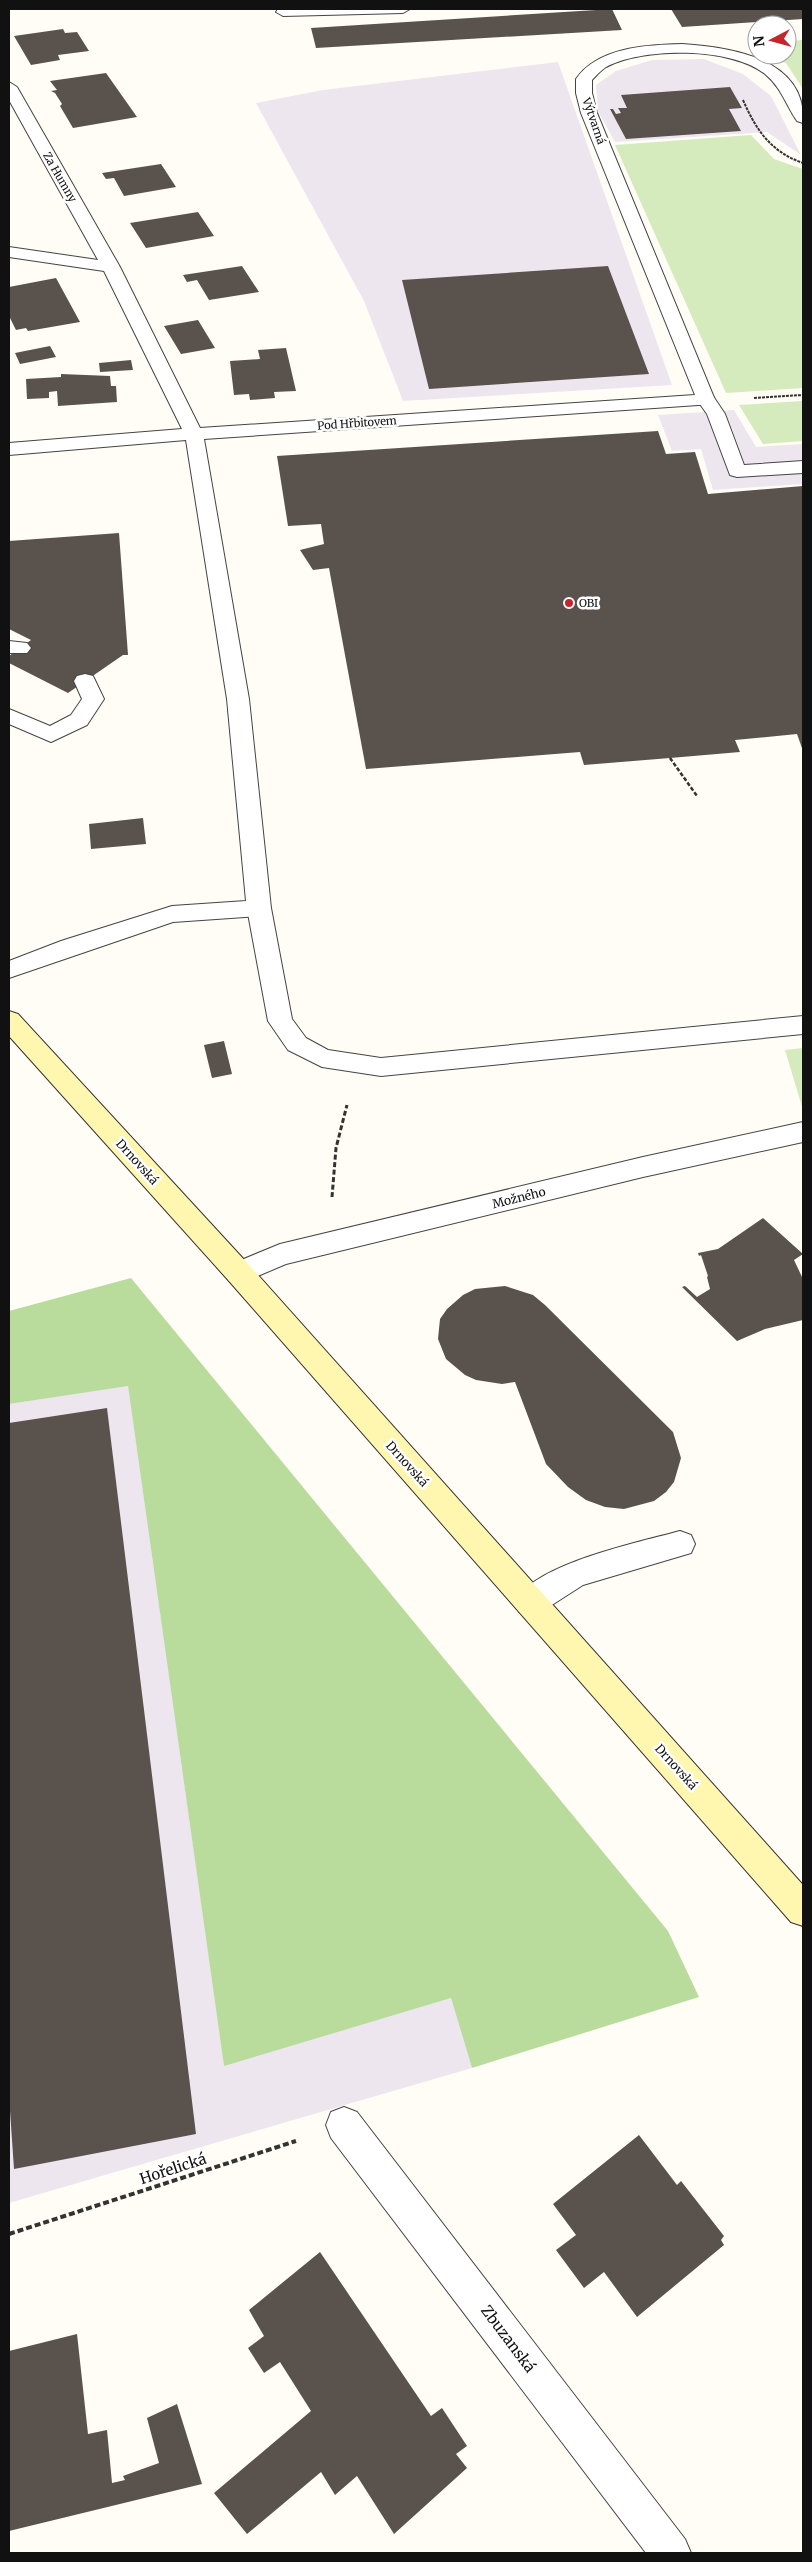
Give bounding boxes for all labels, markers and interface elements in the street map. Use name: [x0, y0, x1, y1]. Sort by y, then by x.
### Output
north arrow: [747, 15, 797, 65]
text: N: [750, 35, 769, 48]
street label: Výtvarná: [579, 95, 609, 146]
street label: Za Humny: [40, 149, 80, 205]
street label: Pod Hřbitovem: [317, 413, 397, 433]
place label: OBI: [579, 596, 598, 610]
marker: OBI: [563, 597, 575, 609]
street label: Drnovská: [113, 1136, 162, 1188]
street label: Možného: [491, 1184, 547, 1211]
street label: Drnovská: [383, 1438, 432, 1490]
street label: Drnovská: [652, 1741, 701, 1793]
street label: Hořelická: [137, 2149, 209, 2188]
street label: Zbuzanská: [477, 2301, 540, 2376]

